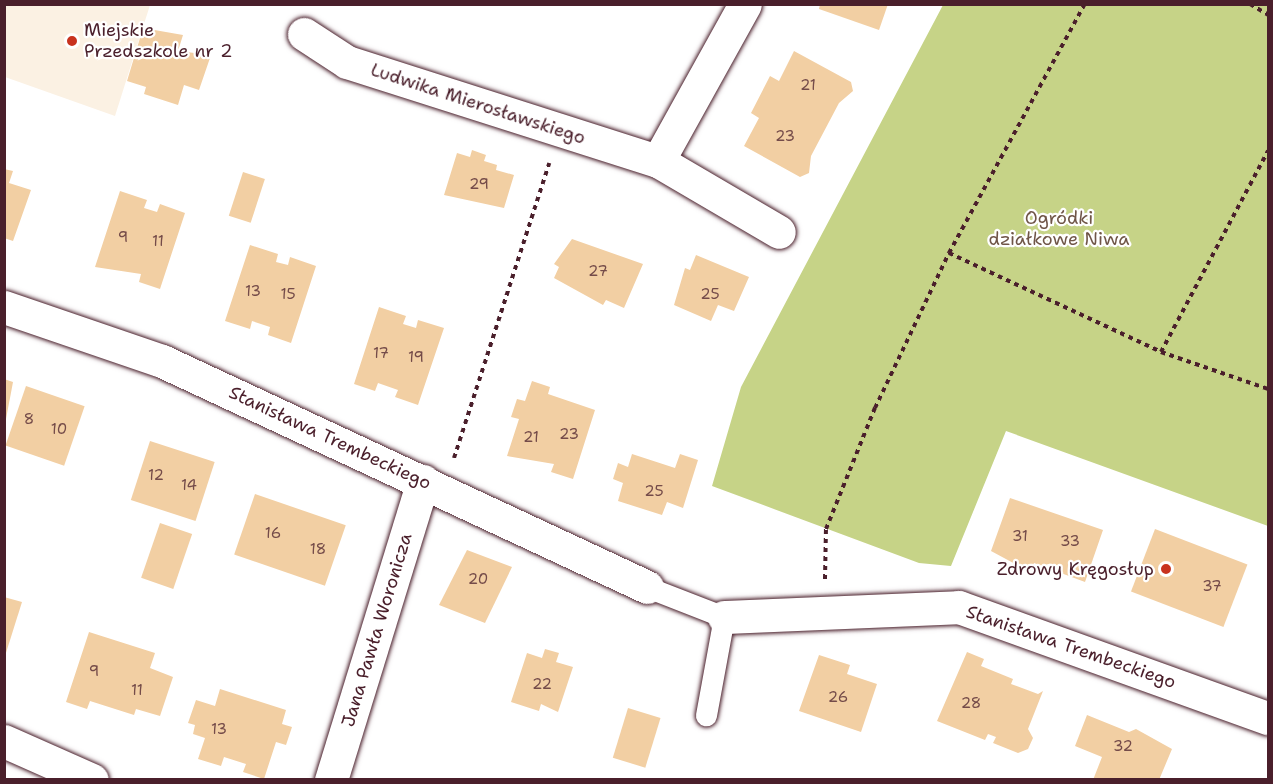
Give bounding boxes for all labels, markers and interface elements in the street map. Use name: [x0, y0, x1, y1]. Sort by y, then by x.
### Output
place label: Miejskie Przedszkole nr 2: [84, 20, 233, 63]
marker: Miejskie Przedszkole nr 2: [65, 34, 79, 48]
street label: Ludwika Mierosławskiego: [368, 59, 588, 149]
house number: 21: [800, 77, 816, 95]
house number: 23: [775, 128, 795, 146]
house number: 29: [469, 176, 489, 194]
park label: Ogródki działkowe Niwa: [988, 208, 1130, 250]
house number: 9: [118, 229, 128, 247]
house number: 11: [152, 233, 164, 251]
house number: 27: [588, 263, 608, 281]
house number: 13: [245, 283, 261, 301]
house number: 15: [280, 286, 296, 304]
house number: 25: [700, 286, 720, 304]
house number: 17: [373, 345, 389, 363]
house number: 19: [408, 349, 424, 367]
street label: Stanisława Trembeckiego: [225, 382, 435, 494]
house number: 8: [24, 411, 34, 429]
house number: 10: [51, 421, 67, 439]
house number: 23: [559, 426, 579, 444]
house number: 21: [523, 429, 539, 447]
house number: 12: [148, 467, 164, 485]
house number: 14: [181, 477, 197, 495]
house number: 25: [644, 483, 664, 501]
house number: 16: [265, 525, 281, 543]
house number: 31: [1012, 528, 1028, 546]
street label: Jana Pawła Woronicza: [337, 530, 417, 730]
house number: 33: [1060, 533, 1080, 551]
house number: 18: [310, 541, 326, 559]
place label: Zdrowy Kręgosłup: [997, 558, 1154, 580]
marker: Zdrowy Kręgosłup: [1159, 562, 1173, 576]
house number: 20: [468, 571, 488, 589]
house number: 37: [1202, 578, 1222, 596]
street label: Stanisława Trembeckiego: [963, 601, 1179, 693]
house number: 9: [89, 663, 99, 681]
house number: 22: [532, 676, 552, 694]
house number: 11: [131, 682, 143, 700]
house number: 26: [828, 689, 848, 707]
house number: 28: [961, 695, 981, 713]
house number: 13: [211, 721, 227, 739]
house number: 32: [1113, 738, 1133, 756]

